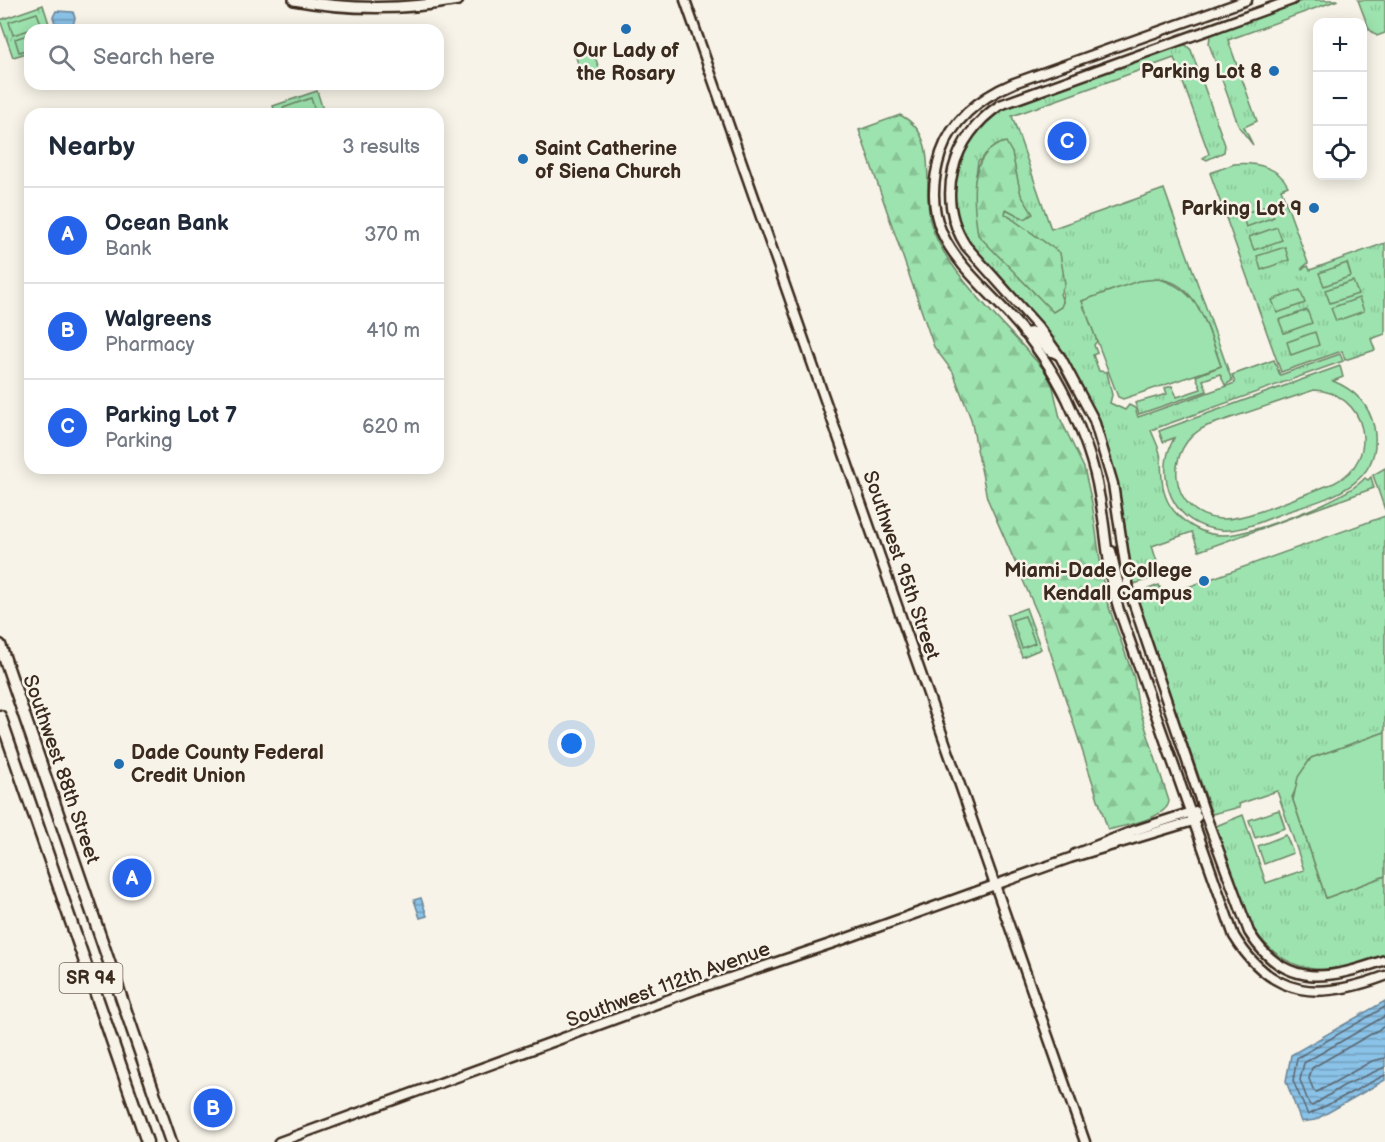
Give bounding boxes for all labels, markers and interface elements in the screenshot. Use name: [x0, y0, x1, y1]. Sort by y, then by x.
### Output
map controls: [1313, 18, 1367, 180]
button: +: [1313, 18, 1367, 72]
marker: Our Lady of the Rosary: [619, 22, 633, 36]
search box: [24, 24, 444, 90]
place label: Our Lady of the Rosary: [573, 39, 680, 86]
icon: search: [45, 41, 78, 74]
text: Search here: [93, 44, 215, 71]
place label: Parking Lot 8: [1141, 60, 1262, 84]
marker: Parking Lot 8: [1267, 64, 1281, 78]
button: −: [1313, 72, 1367, 126]
pin: C: [1048, 118, 1086, 164]
button: locate: [1313, 126, 1367, 180]
text: Nearby: [48, 132, 135, 163]
text: 3 results: [342, 135, 420, 159]
place label: Saint Catherine of Siena Church: [535, 137, 681, 184]
marker: Saint Catherine of Siena Church: [516, 152, 530, 166]
place label: Parking Lot 9: [1181, 197, 1302, 221]
marker: Parking Lot 9: [1307, 201, 1321, 215]
text: Ocean Bank: [105, 210, 229, 237]
text: A: [61, 223, 74, 247]
text: 370 m: [364, 223, 420, 247]
text: Bank: [105, 237, 151, 261]
text: Walgreens: [105, 306, 211, 333]
text: B: [60, 319, 75, 343]
text: 410 m: [366, 319, 420, 343]
text: Pharmacy: [105, 333, 195, 357]
text: Parking Lot 7: [105, 402, 237, 429]
text: C: [60, 415, 75, 439]
text: 620 m: [362, 415, 420, 439]
text: Parking: [105, 429, 173, 453]
street label: Southwest 95th Street: [857, 468, 945, 663]
place label: Miami-Dade College Kendall Campus: [1004, 559, 1192, 606]
marker: Miami-Dade College Kendall Campus: [1197, 574, 1211, 588]
street label: Southwest 88th Street: [17, 672, 105, 867]
your location: [557, 729, 586, 758]
place label: Dade County Federal Credit Union: [131, 741, 324, 788]
marker: Dade County Federal Credit Union: [112, 757, 126, 771]
pin: A: [112, 856, 152, 900]
street label: Southwest 112th Avenue: [563, 937, 774, 1033]
road number: SR 94: [60, 963, 122, 993]
pin: B: [194, 1086, 232, 1130]

